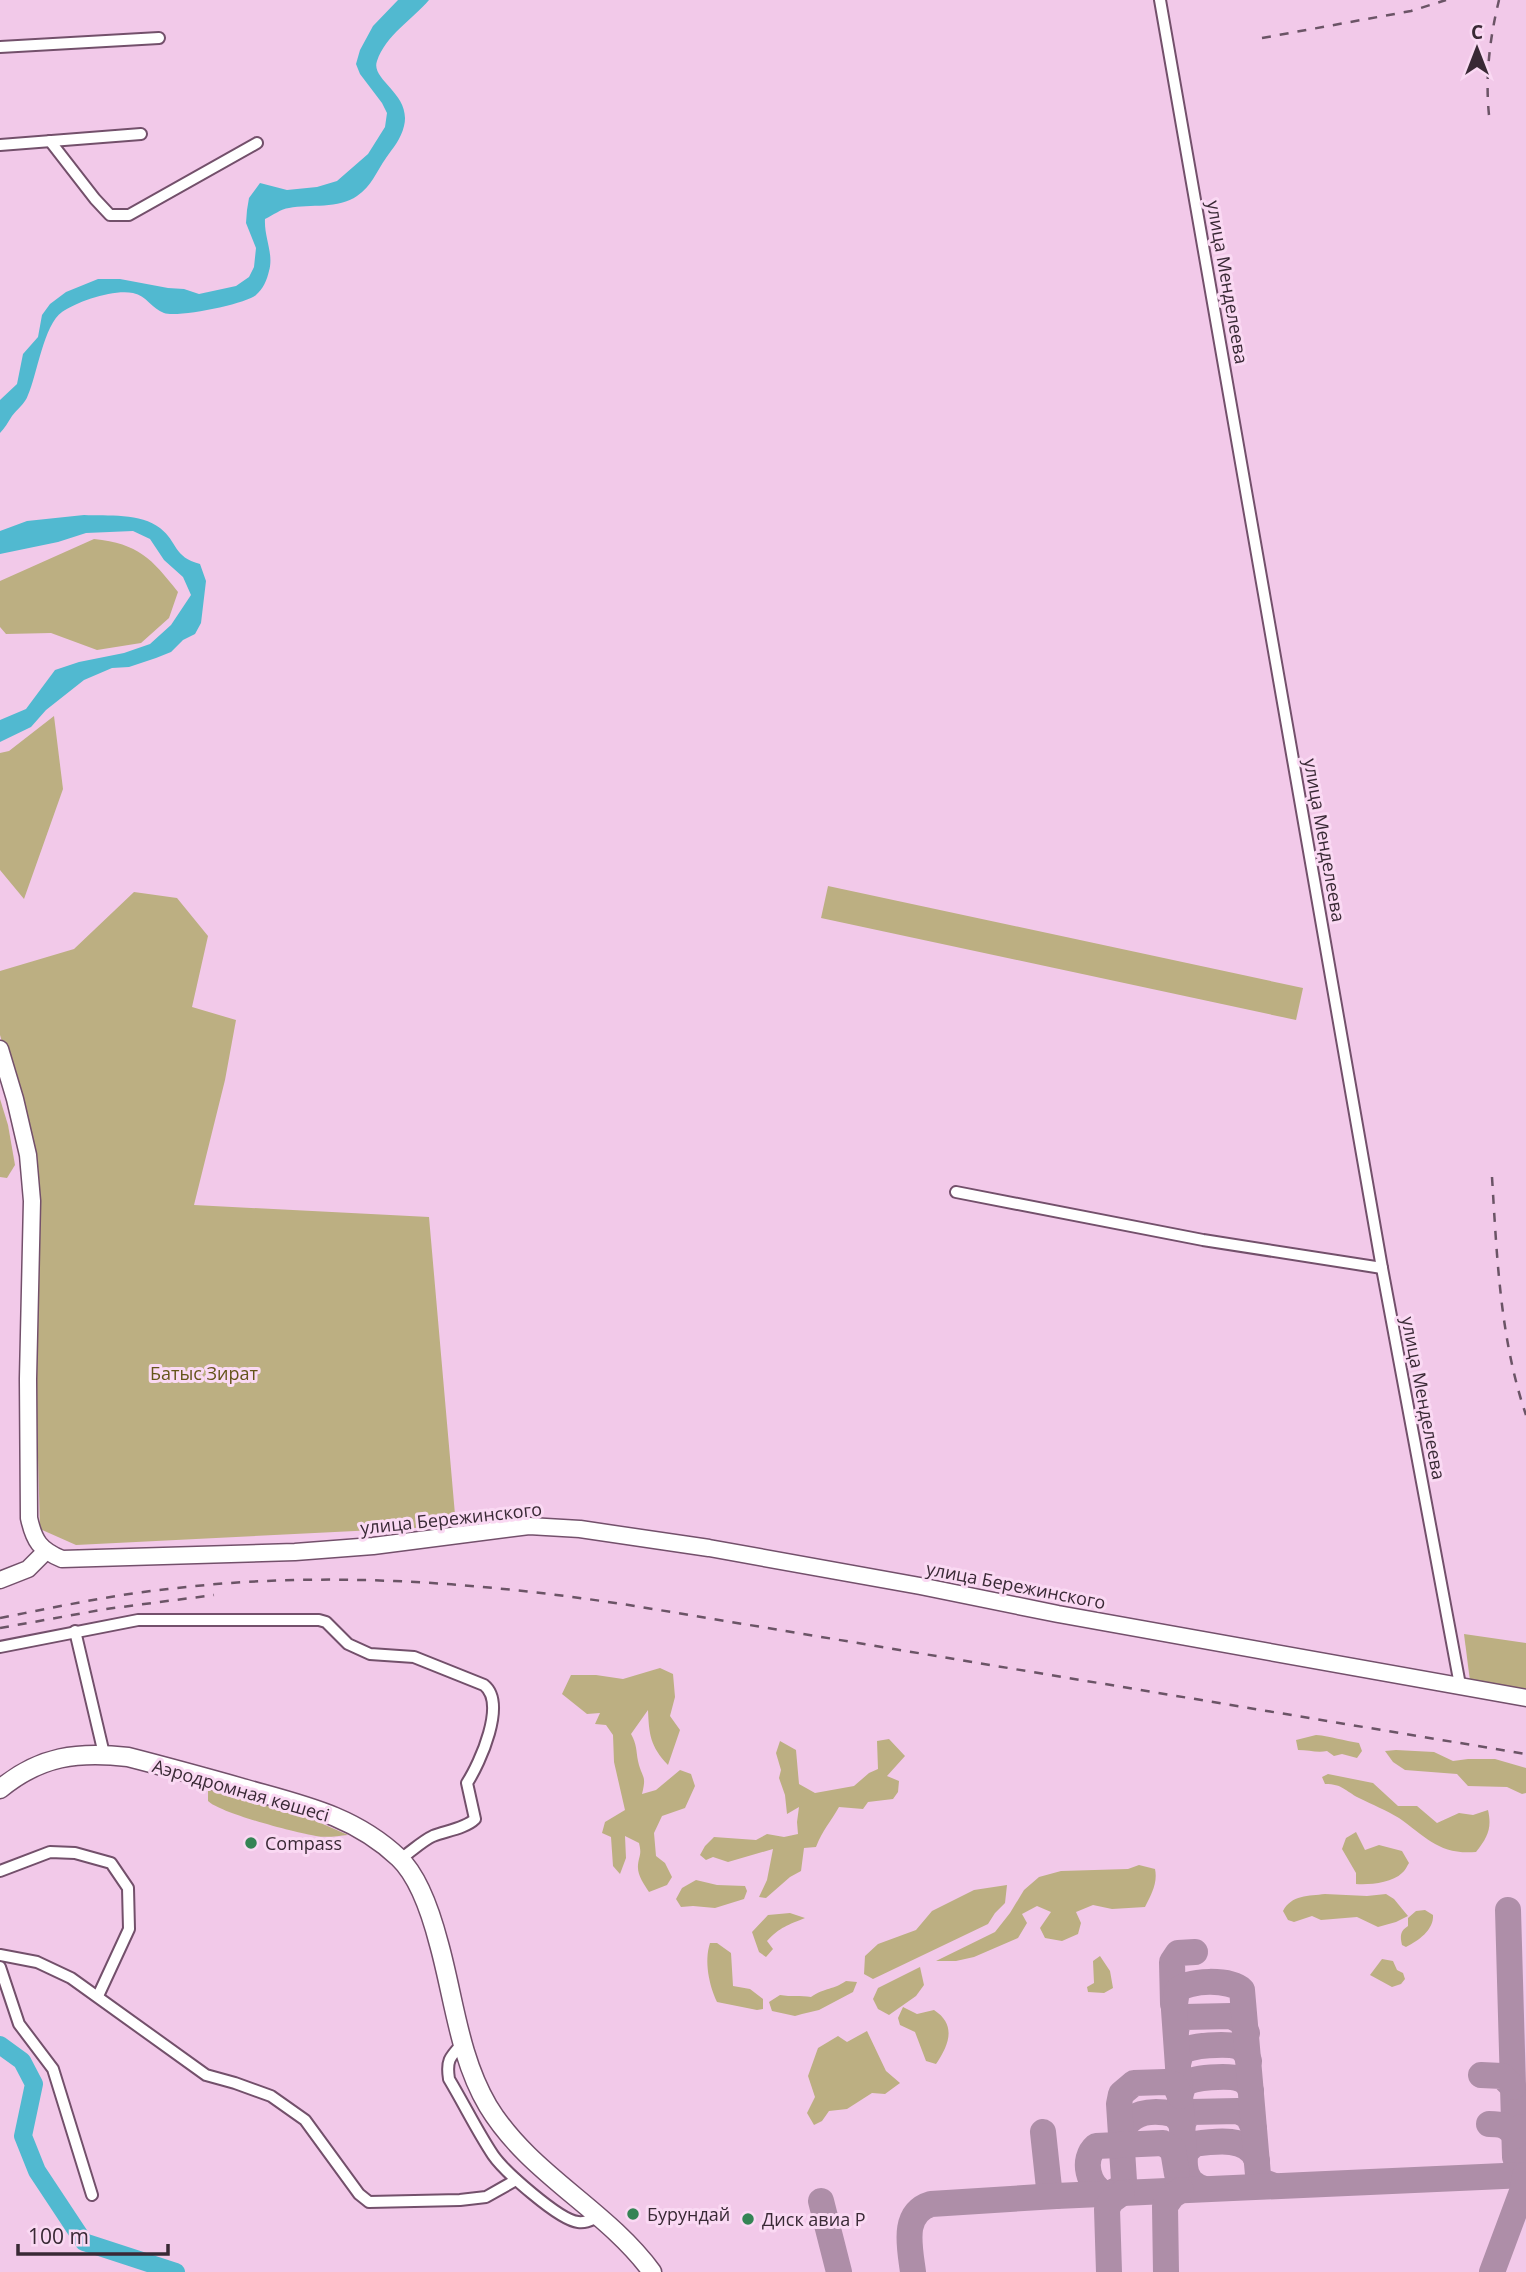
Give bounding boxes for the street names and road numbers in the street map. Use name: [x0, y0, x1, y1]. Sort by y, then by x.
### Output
street label: улица Менделеева: [1202, 198, 1254, 366]
street label: улица Менделеева: [1299, 756, 1351, 924]
street label: улица Менделеева: [1396, 1314, 1452, 1482]
street label: улица Бережинского: [359, 1497, 543, 1539]
street label: улица Бережинского: [924, 1556, 1108, 1614]
street label: Аэродромная көшесі: [150, 1753, 332, 1827]

